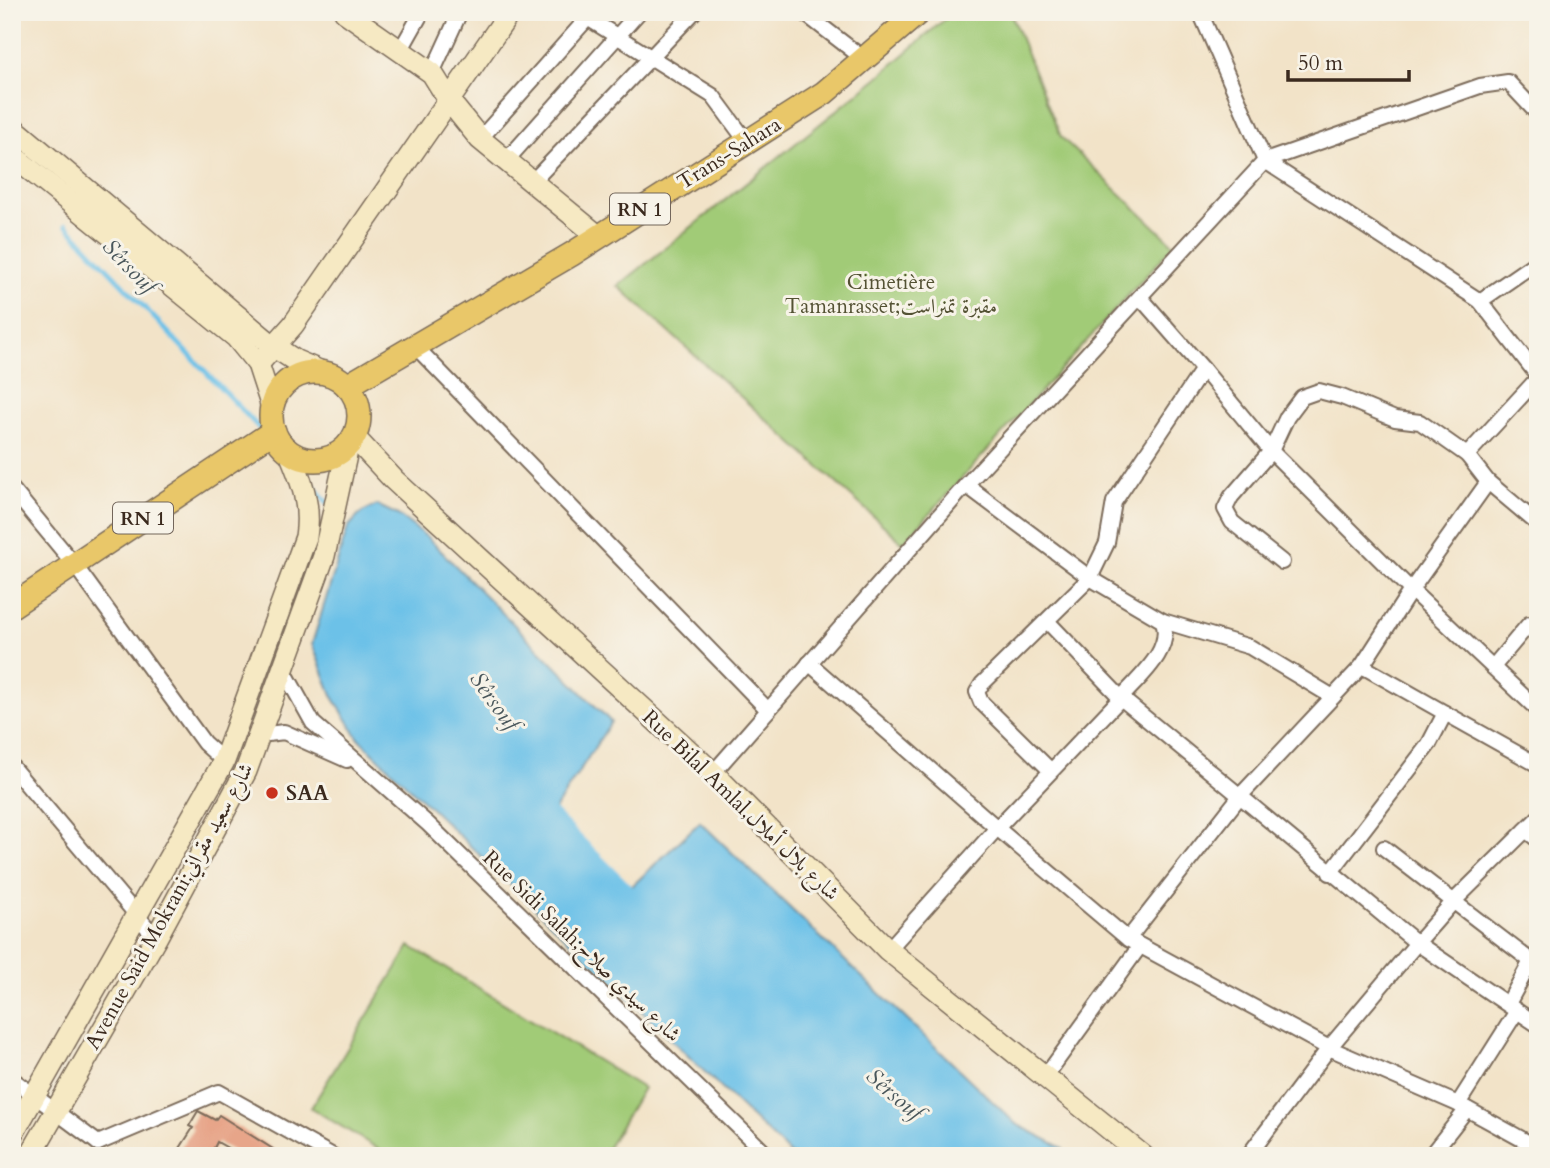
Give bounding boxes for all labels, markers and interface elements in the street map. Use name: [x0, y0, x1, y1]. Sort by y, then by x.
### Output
scale bar: [1288, 38, 1408, 82]
text: 50 m: [1298, 49, 1343, 78]
street label: Trans-Sahara: [672, 110, 787, 197]
road number: RN 1: [610, 194, 670, 224]
water label: Sêrsouf: [95, 232, 167, 305]
park label: Cimetière Tamanrasset;مقبرة تمنراست: [785, 268, 997, 321]
road number: RN 1: [113, 503, 173, 534]
water label: Sêrsouf: [463, 665, 530, 741]
street label: Rue Bilal Amlal,شارع بلال أملال: [634, 703, 846, 910]
street label: Avenue Said Mokrani;شارع سعيد مقراني: [78, 758, 263, 1056]
place label: SAA: [286, 779, 329, 808]
marker: SAA: [264, 785, 280, 801]
street label: Rue Sidi Salah;شارع سيدي صلاح: [473, 844, 687, 1052]
water label: Sêrsouf: [859, 1061, 934, 1131]

